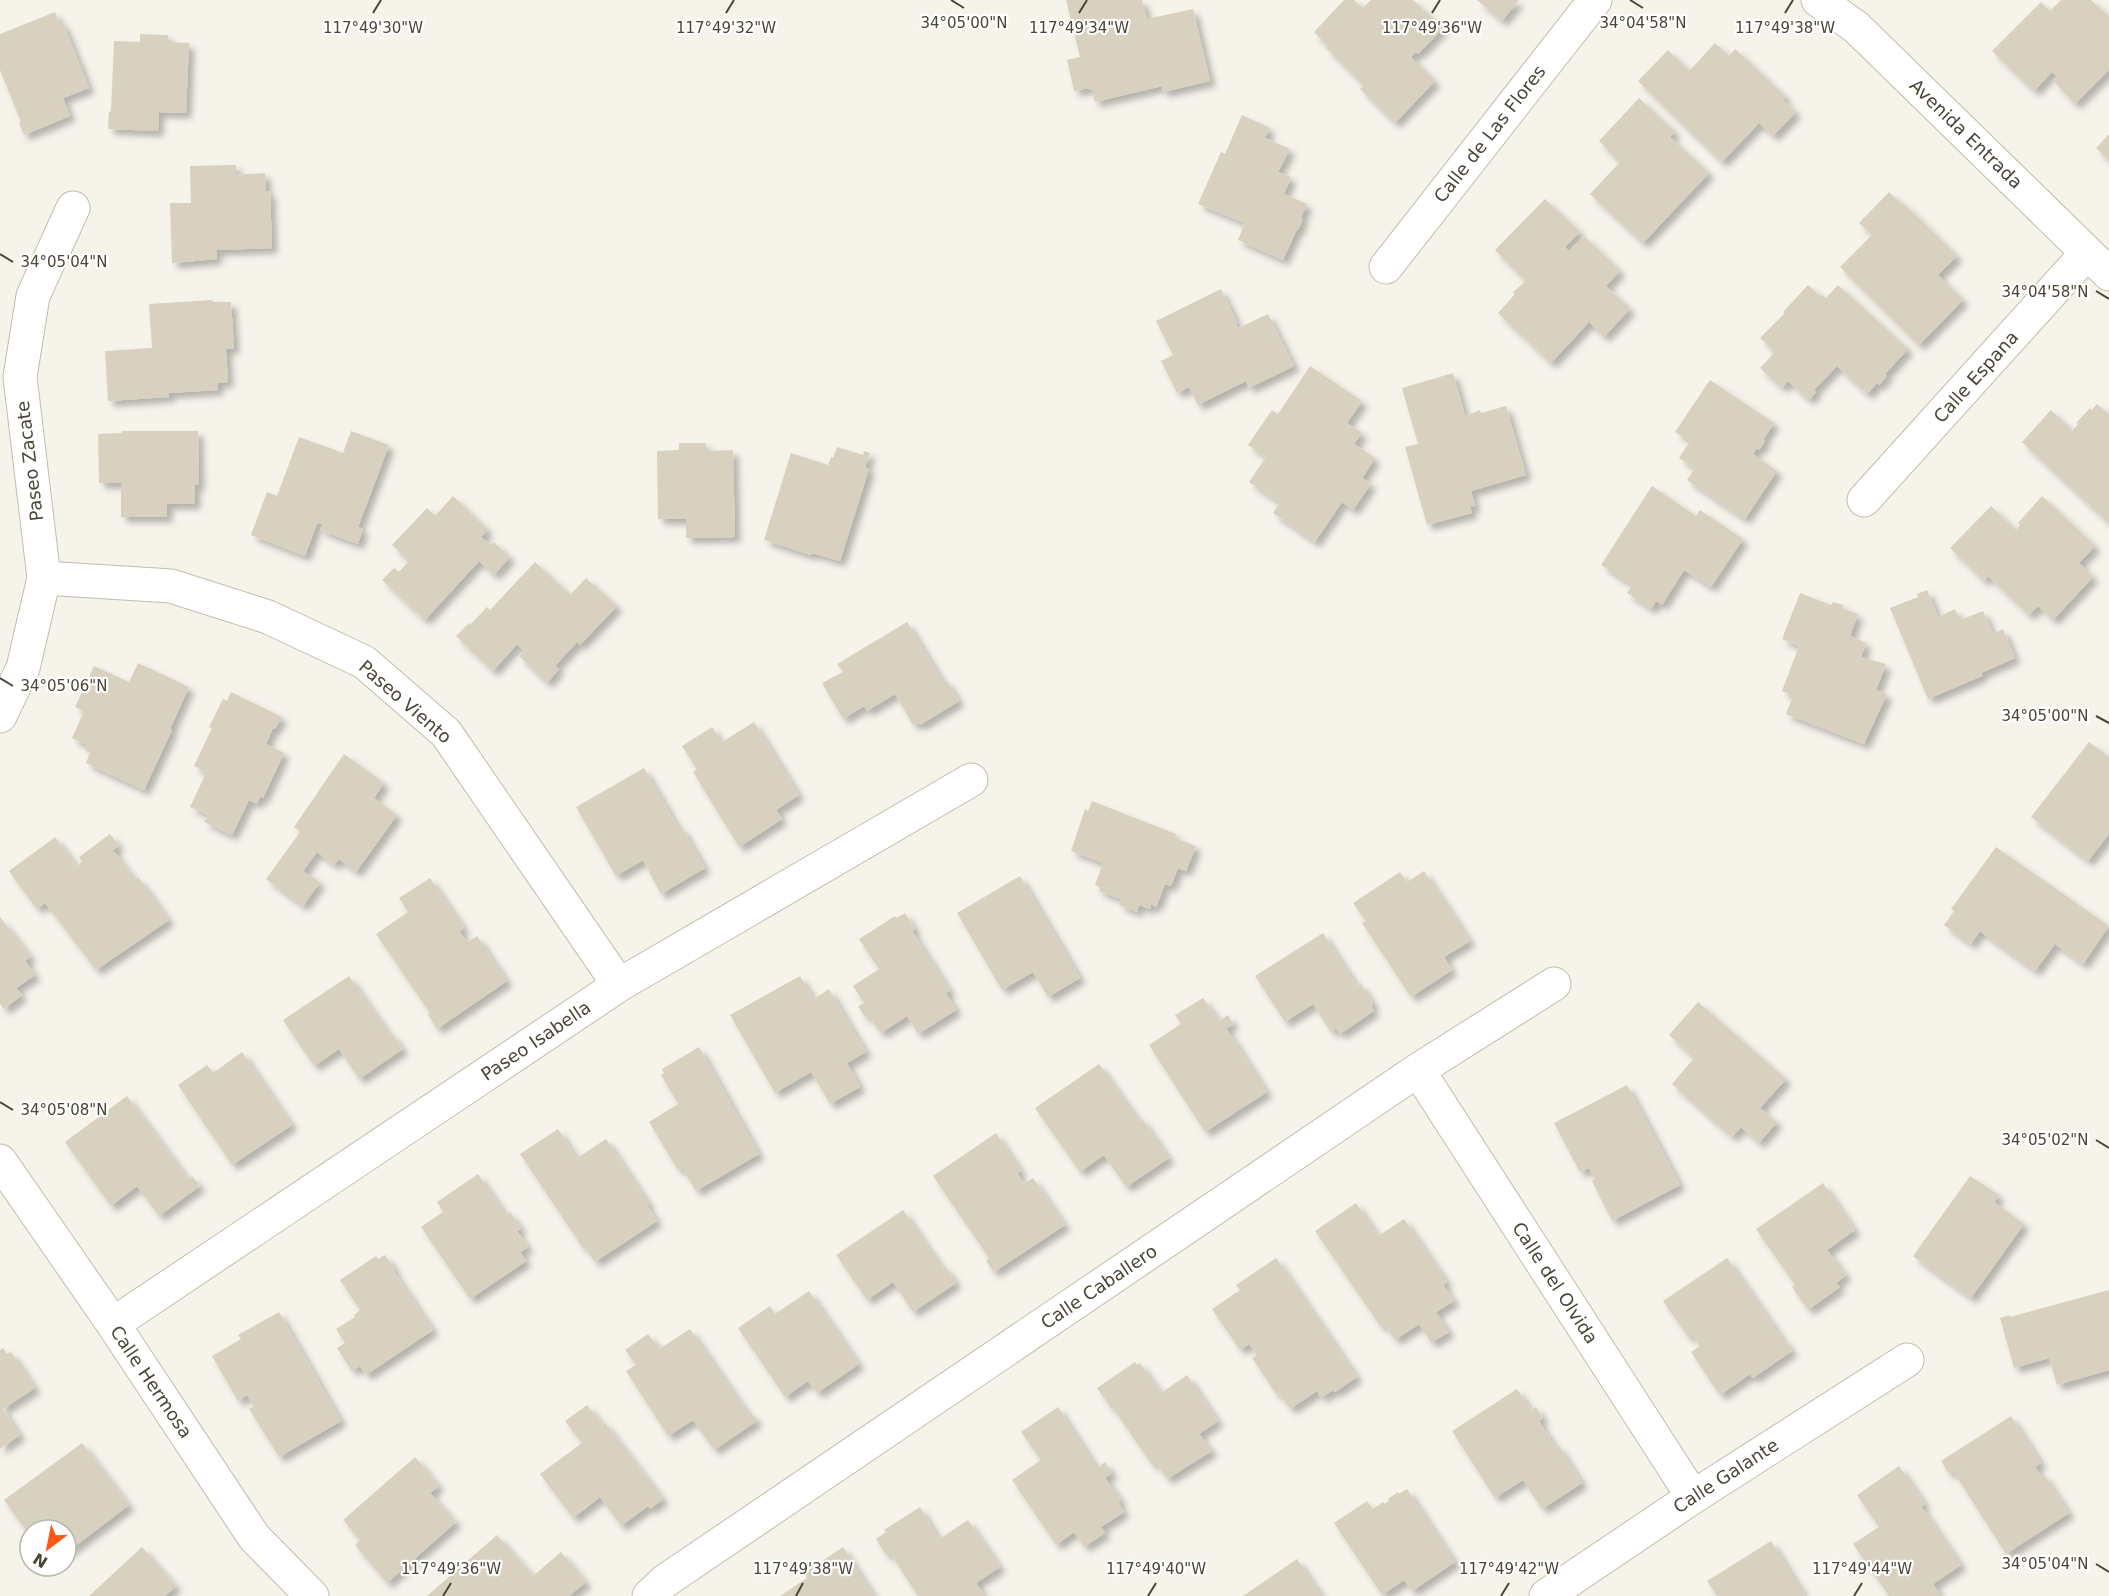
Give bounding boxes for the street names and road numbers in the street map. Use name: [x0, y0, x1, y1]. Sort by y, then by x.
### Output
street label: Calle de Las Flores: [1429, 61, 1550, 207]
street label: Avenida Entrada: [1906, 75, 2027, 193]
street label: Calle Espana: [1929, 327, 2022, 427]
street label: Paseo Zacate: [12, 400, 47, 522]
street label: Paseo Viento: [355, 656, 456, 748]
street label: Paseo Isabella: [477, 996, 594, 1085]
street label: Calle del Olvida: [1508, 1218, 1603, 1348]
street label: Calle Caballero: [1037, 1240, 1161, 1333]
street label: Calle Hermosa: [106, 1322, 197, 1442]
street label: Calle Galante: [1669, 1434, 1782, 1517]

